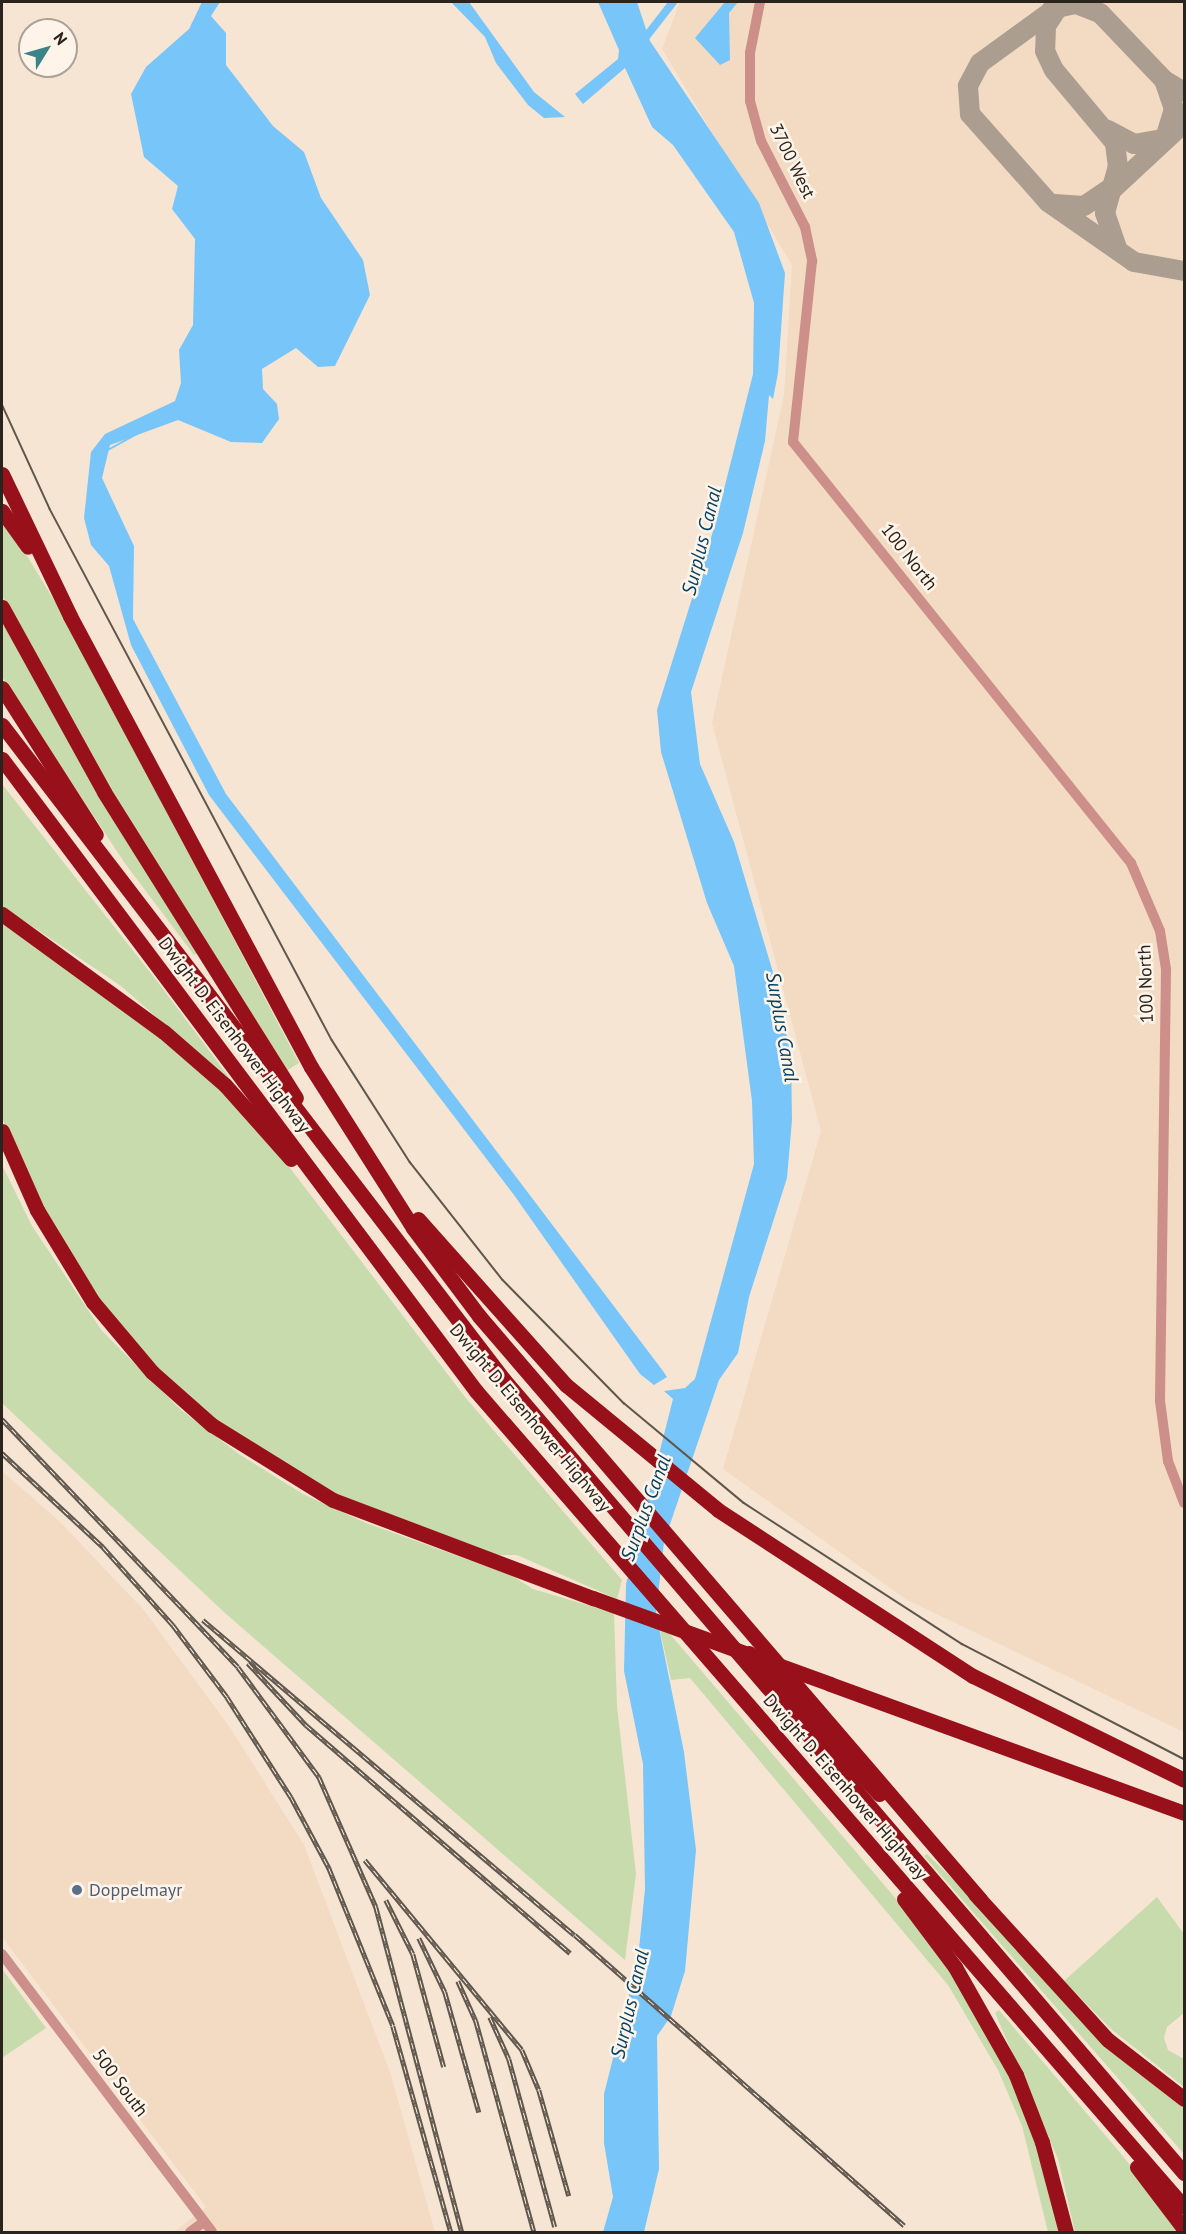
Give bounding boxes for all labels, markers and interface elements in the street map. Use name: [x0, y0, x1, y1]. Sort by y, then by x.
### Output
north arrow: [18, 18, 78, 78]
text: N: [50, 28, 72, 49]
street label: 3700 West: [765, 120, 819, 202]
water label: Surplus Canal: [677, 484, 727, 598]
street label: 100 North: [876, 519, 942, 595]
street label: Dwight D. Eisenhower Highway: [153, 932, 315, 1138]
street label: 100 North: [1134, 944, 1158, 1024]
water label: Surplus Canal: [761, 970, 803, 1084]
street label: Dwight D. Eisenhower Highway: [444, 1319, 616, 1517]
water label: Surplus Canal: [616, 1452, 676, 1564]
street label: Dwight D. Eisenhower Highway: [758, 1689, 932, 1885]
place label: Doppelmayr: [89, 1879, 182, 1901]
marker: Doppelmayr: [70, 1883, 84, 1897]
water label: Surplus Canal: [606, 1947, 654, 2061]
street label: 500 South: [88, 2045, 152, 2121]

